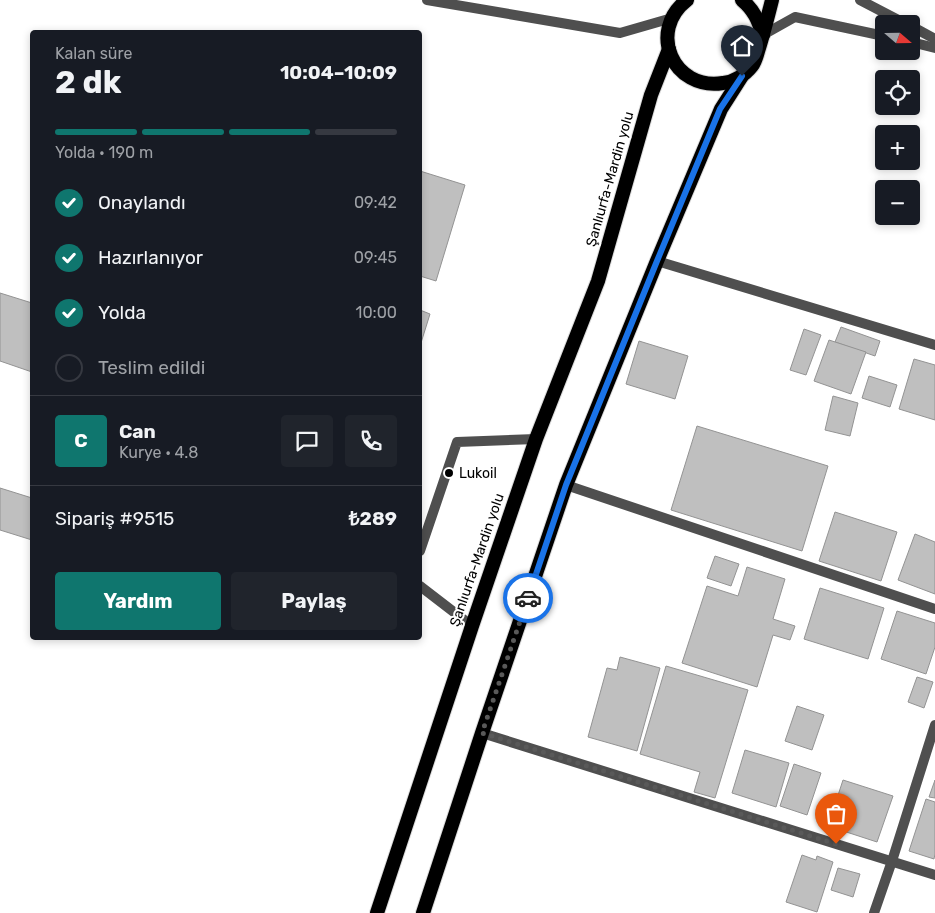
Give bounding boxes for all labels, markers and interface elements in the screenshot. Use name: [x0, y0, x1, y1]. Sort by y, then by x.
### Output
north arrow: [875, 15, 920, 60]
map controls: [875, 15, 920, 225]
pin: [721, 25, 763, 76]
icon: home: [728, 32, 756, 60]
text: Kalan süre: [55, 44, 132, 63]
text: 10:04–10:09: [280, 61, 397, 84]
text: 2 dk: [55, 63, 122, 101]
button: locate: [875, 70, 920, 115]
street label: Şanlıurfa-Mardin yolu: [583, 109, 637, 249]
button: +: [875, 125, 920, 170]
text: Yolda · 190 m: [55, 143, 153, 162]
button: −: [875, 180, 920, 225]
icon: check: [55, 189, 83, 217]
text: Onaylandı: [98, 191, 186, 214]
text: 09:42: [354, 193, 397, 212]
icon: check: [55, 244, 83, 272]
text: Hazırlanıyor: [98, 246, 203, 269]
text: 09:45: [354, 248, 397, 267]
icon: check: [55, 299, 83, 327]
text: Yolda: [98, 301, 146, 324]
text: 10:00: [356, 303, 397, 322]
text: Teslim edildi: [98, 356, 205, 379]
button: chat: [281, 415, 333, 467]
button: phone: [345, 415, 397, 467]
text: Can: [119, 420, 156, 443]
text: C: [74, 429, 88, 452]
text: Kurye · 4.8: [119, 443, 198, 462]
place label: Lukoil: [459, 465, 497, 482]
marker: Lukoil: [443, 467, 455, 479]
street label: Şanlıurfa-Mardin yolu: [446, 491, 508, 629]
text: Sipariş #9515: [55, 507, 174, 530]
text: ₺289: [349, 507, 397, 530]
button: Yardım: [55, 572, 221, 630]
button: Paylaş: [231, 572, 397, 630]
courier: [503, 573, 553, 623]
icon: car: [514, 584, 542, 612]
pin: [815, 793, 857, 844]
icon: bag: [822, 800, 850, 828]

